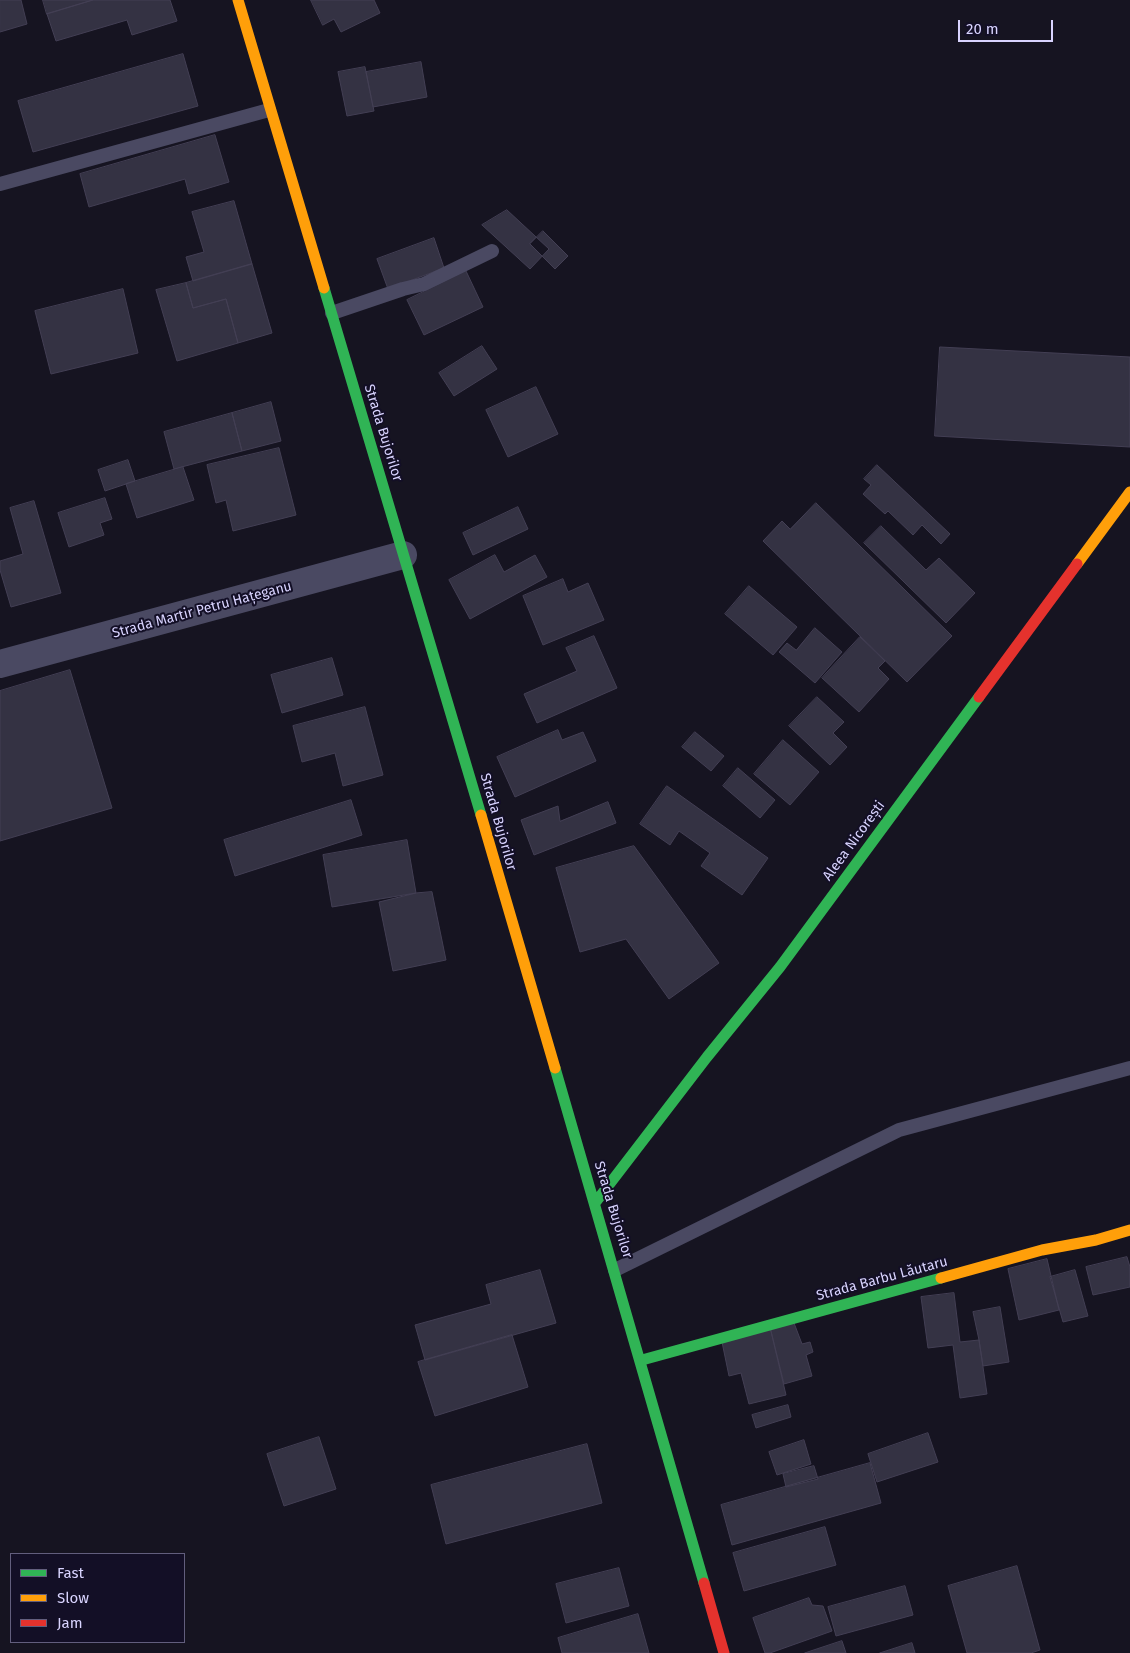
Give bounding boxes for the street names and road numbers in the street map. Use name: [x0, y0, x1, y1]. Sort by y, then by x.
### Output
street label: Strada Bujorilor: [360, 382, 406, 484]
street label: Strada Martir Petru Hațeganu: [110, 578, 294, 642]
street label: Strada Bujorilor: [476, 771, 520, 873]
street label: Aleea Nicorești: [819, 798, 889, 884]
street label: Strada Bujorilor: [590, 1159, 636, 1261]
street label: Strada Barbu Lăutaru: [814, 1253, 950, 1305]

